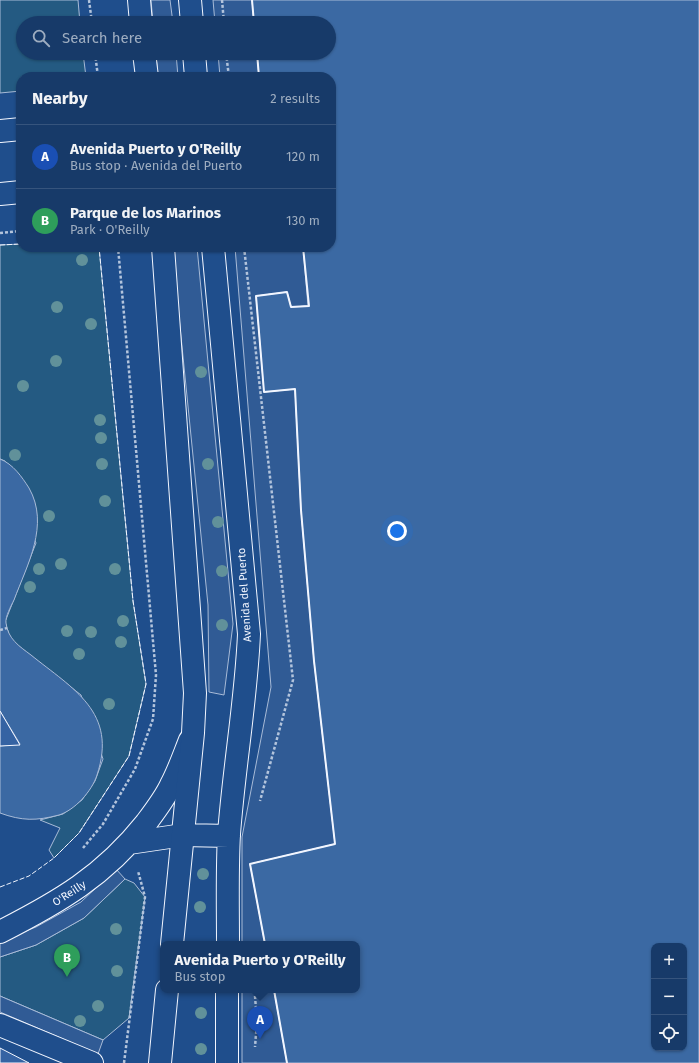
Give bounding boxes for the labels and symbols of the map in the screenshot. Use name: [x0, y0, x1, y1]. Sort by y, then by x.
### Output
your location: [387, 521, 407, 541]
street label: Avenida del Puerto: [235, 547, 254, 642]
street label: O'Reilly: [50, 877, 89, 909]
pin: B: [54, 944, 80, 977]
pin: A: [247, 1006, 273, 1039]

